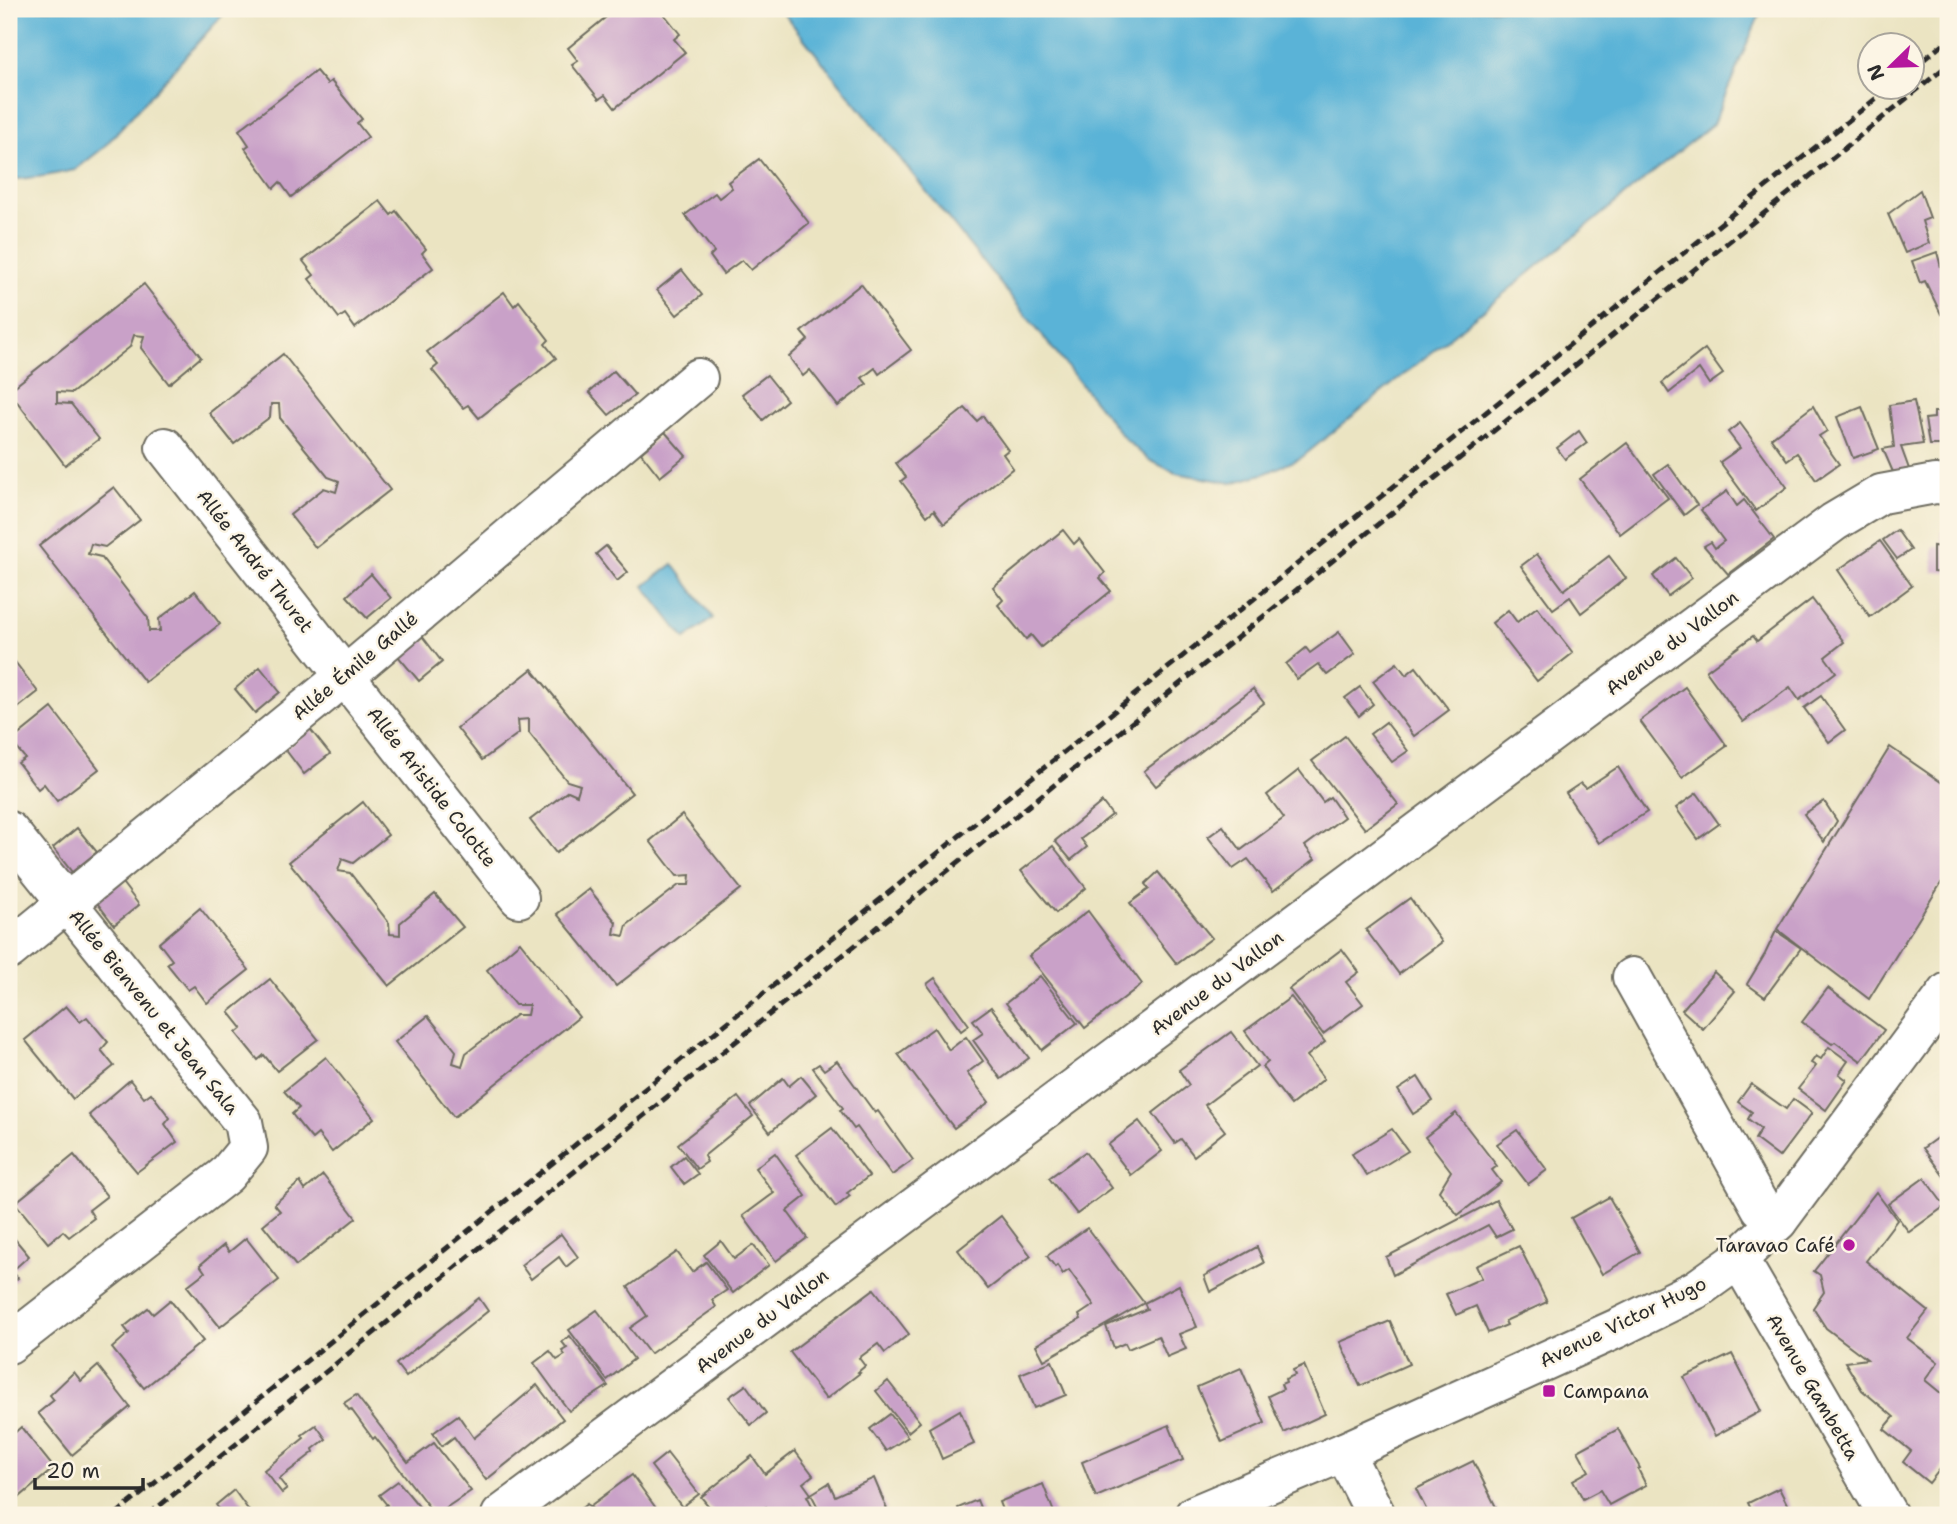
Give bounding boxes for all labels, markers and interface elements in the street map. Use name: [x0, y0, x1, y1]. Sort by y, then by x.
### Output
north arrow: [1856, 32, 1926, 102]
text: N: [1861, 61, 1890, 84]
street label: Allée André Thuret: [191, 484, 319, 638]
street label: Avenue du Vallon: [1601, 585, 1743, 701]
street label: Allée Émile Gallé: [286, 605, 423, 726]
street label: Allée Aristide Colotte: [362, 702, 502, 872]
street label: Allée Bienvenu et Jean Sala: [63, 904, 245, 1120]
street label: Avenue du Vallon: [1146, 925, 1288, 1041]
place label: Taravao Café: [1716, 1233, 1835, 1258]
marker: Taravao Café: [1841, 1237, 1857, 1253]
street label: Avenue du Vallon: [691, 1263, 833, 1379]
street label: Avenue Victor Hugo: [1535, 1271, 1711, 1373]
street label: Avenue Gambetta: [1761, 1309, 1865, 1465]
place label: Campana: [1563, 1379, 1649, 1404]
marker: Campana: [1541, 1383, 1557, 1399]
scale bar: [35, 1447, 144, 1491]
text: 20 m: [46, 1457, 100, 1485]

